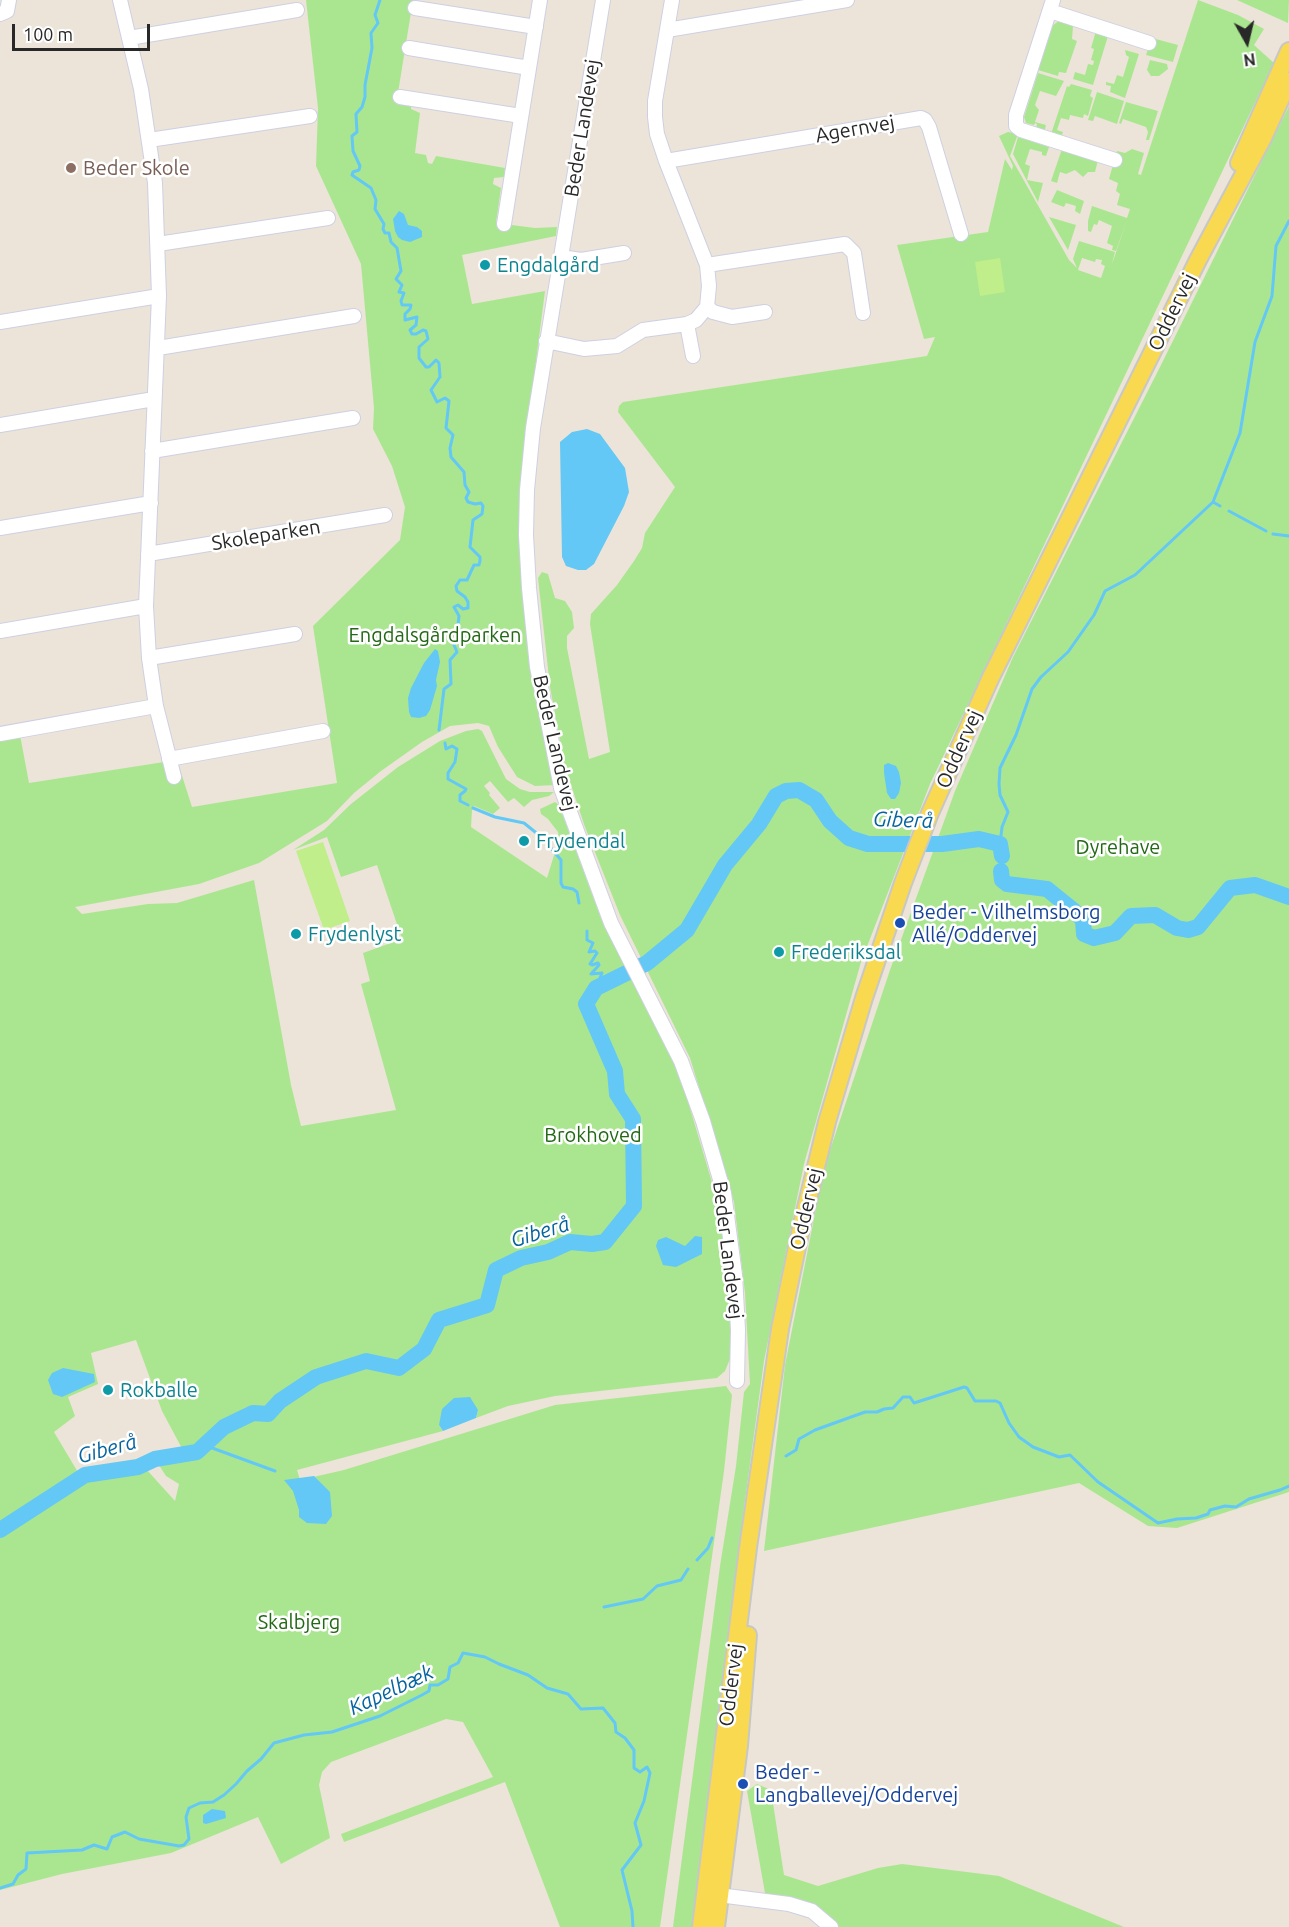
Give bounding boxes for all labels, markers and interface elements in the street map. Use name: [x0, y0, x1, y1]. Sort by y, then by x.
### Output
scale bar: [15, 12, 153, 50]
north arrow: [1217, 12, 1277, 72]
text: 100 m: [23, 24, 73, 44]
text: N: [1242, 50, 1257, 70]
street label: Beder Landevej: [559, 58, 605, 198]
street label: Agernvej: [813, 110, 897, 148]
place label: Beder Skole: [83, 156, 190, 180]
marker: Beder Skole: [64, 161, 78, 175]
place label: Engdalgård: [497, 253, 599, 277]
marker: Engdalgård: [478, 258, 492, 272]
street label: Oddervej: [1143, 269, 1201, 355]
street label: Skoleparken: [210, 515, 322, 555]
park label: Engdalsgårdparken: [349, 623, 521, 647]
street label: Beder Landevej: [528, 673, 582, 813]
street label: Oddervej: [931, 706, 987, 792]
water label: Giberå: [872, 806, 934, 834]
place label: Frydendal: [536, 829, 625, 853]
marker: Frydendal: [517, 834, 531, 848]
park label: Dyrehave: [1076, 835, 1160, 859]
place label: Beder - Vilhelmsborg Allé/Oddervej: [912, 900, 1101, 947]
marker: Beder - Vilhelmsborg Allé/Oddervej: [893, 916, 907, 930]
place label: Frydenlyst: [308, 922, 401, 946]
marker: Frydenlyst: [289, 927, 303, 941]
place label: Frederiksdal: [791, 940, 901, 964]
marker: Frederiksdal: [772, 945, 786, 959]
park label: Brokhoved: [544, 1123, 642, 1147]
street label: Oddervej: [785, 1166, 827, 1252]
street label: Beder Landevej: [708, 1180, 748, 1320]
water label: Giberå: [507, 1211, 573, 1253]
place label: Rokballe: [120, 1378, 198, 1402]
marker: Rokballe: [101, 1383, 115, 1397]
water label: Giberå: [75, 1429, 139, 1469]
park label: Skalbjerg: [258, 1610, 340, 1634]
street label: Oddervej: [714, 1642, 748, 1728]
water label: Kapelbæk: [345, 1659, 437, 1721]
place label: Beder - Langballevej/Oddervej: [755, 1760, 958, 1807]
marker: Beder - Langballevej/Oddervej: [736, 1777, 750, 1791]

